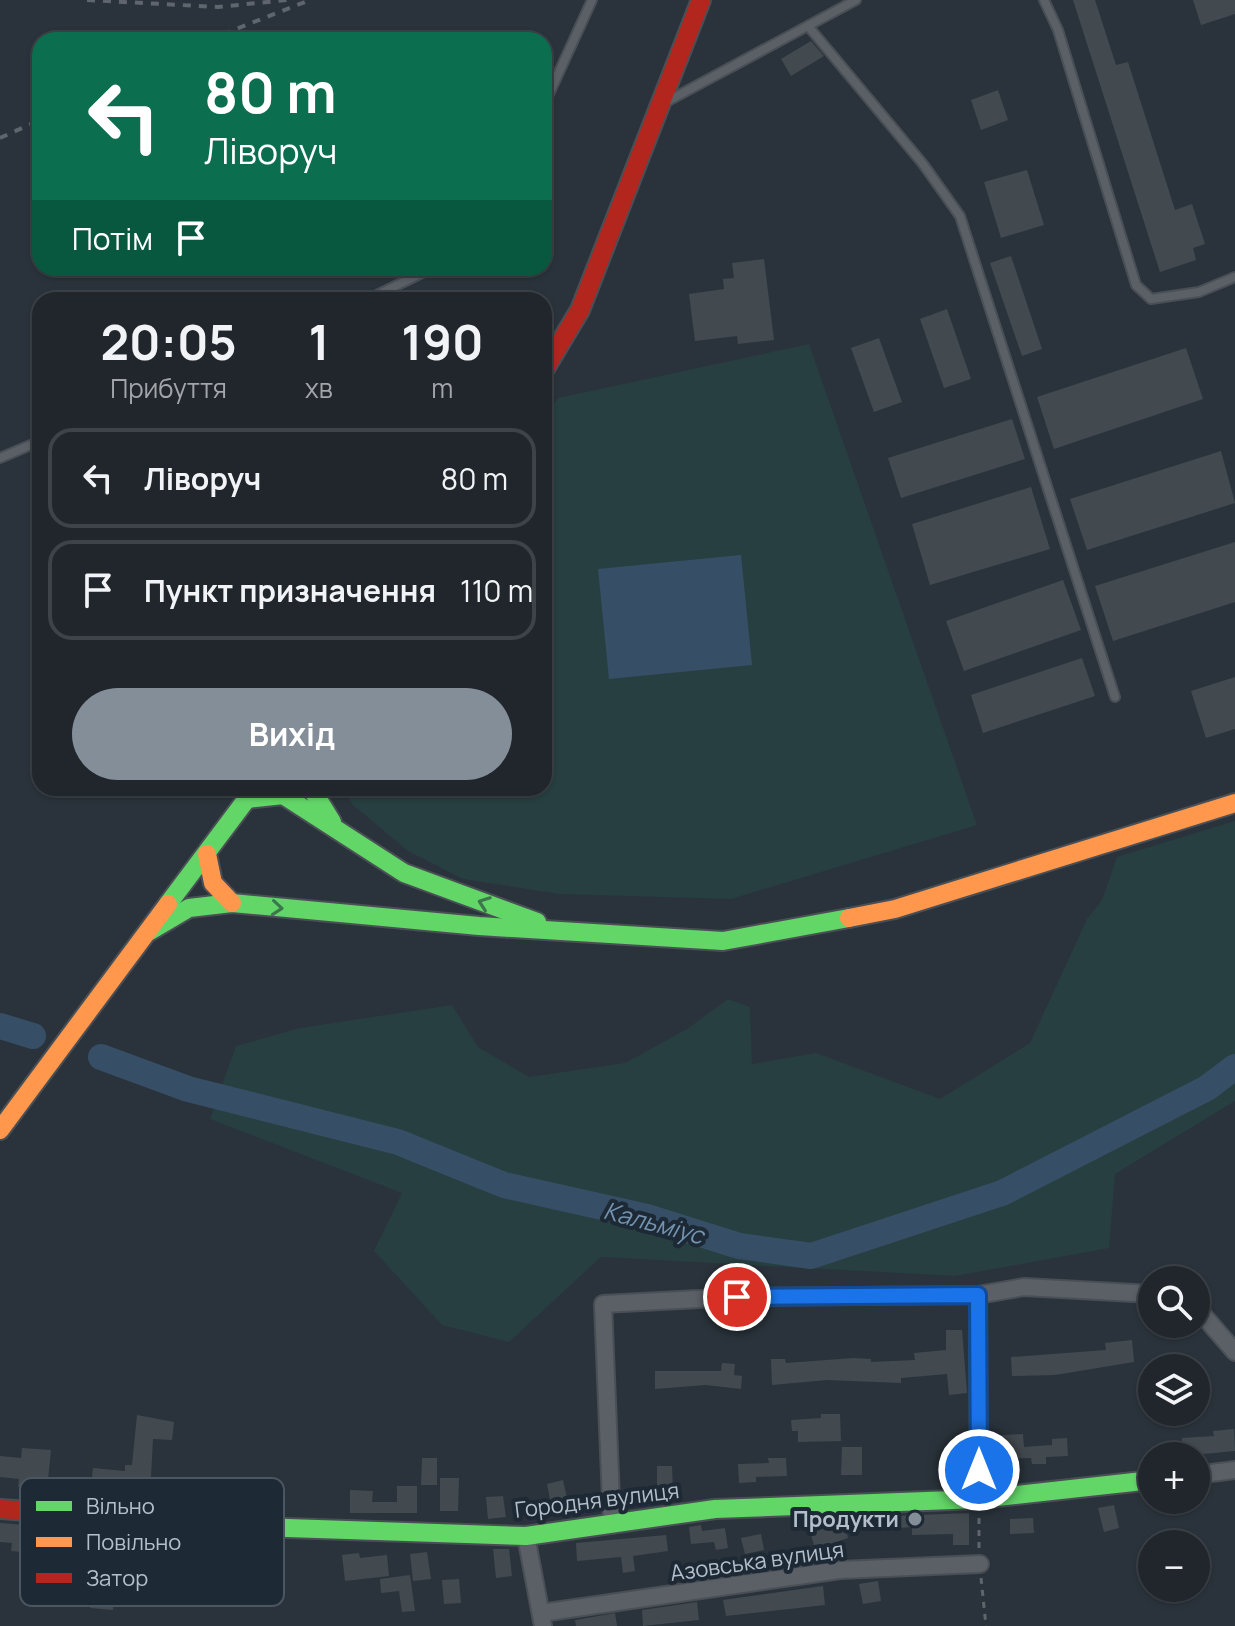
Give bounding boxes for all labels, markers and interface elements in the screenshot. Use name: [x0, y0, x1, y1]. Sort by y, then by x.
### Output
text: 80 m: [204, 53, 337, 130]
icon: left: [72, 64, 176, 168]
text: Ліворуч: [204, 126, 337, 175]
icon: arrive: [169, 216, 213, 260]
text: Потім: [72, 218, 153, 259]
text: 20:05: [100, 309, 237, 374]
text: 1: [308, 309, 329, 374]
text: 190: [401, 309, 484, 374]
text: Прибуття: [110, 370, 227, 406]
text: хв: [305, 370, 333, 406]
text: m: [431, 370, 453, 406]
icon: left: [76, 456, 120, 500]
text: Ліворуч: [144, 458, 261, 499]
text: 80 m: [441, 458, 508, 499]
icon: arrive: [76, 568, 120, 612]
text: Пункт призначення: [144, 570, 436, 611]
text: 110 m: [460, 570, 533, 611]
button: Вихід: [72, 688, 512, 780]
one-way arrow: [478, 896, 492, 912]
one-way arrow: [271, 899, 284, 916]
water label: Кальміус: [601, 1193, 709, 1252]
pin: [703, 1263, 771, 1331]
map controls: [1138, 1266, 1210, 1602]
button: search: [1138, 1266, 1210, 1338]
icon: arrive: [715, 1275, 759, 1319]
button: layers: [1138, 1354, 1210, 1426]
position arrow: [937, 1428, 1021, 1512]
button: +: [1138, 1442, 1210, 1514]
street label: Городня вулиця: [513, 1475, 681, 1525]
legend: [20, 1478, 284, 1606]
text: Вільно: [86, 1491, 155, 1521]
place label: Продукти: [793, 1504, 899, 1534]
marker: Продукти: [906, 1510, 924, 1528]
text: Повільно: [86, 1527, 181, 1557]
button: −: [1138, 1530, 1210, 1602]
street label: Азовська вулиця: [668, 1534, 846, 1588]
text: Затор: [86, 1563, 148, 1593]

